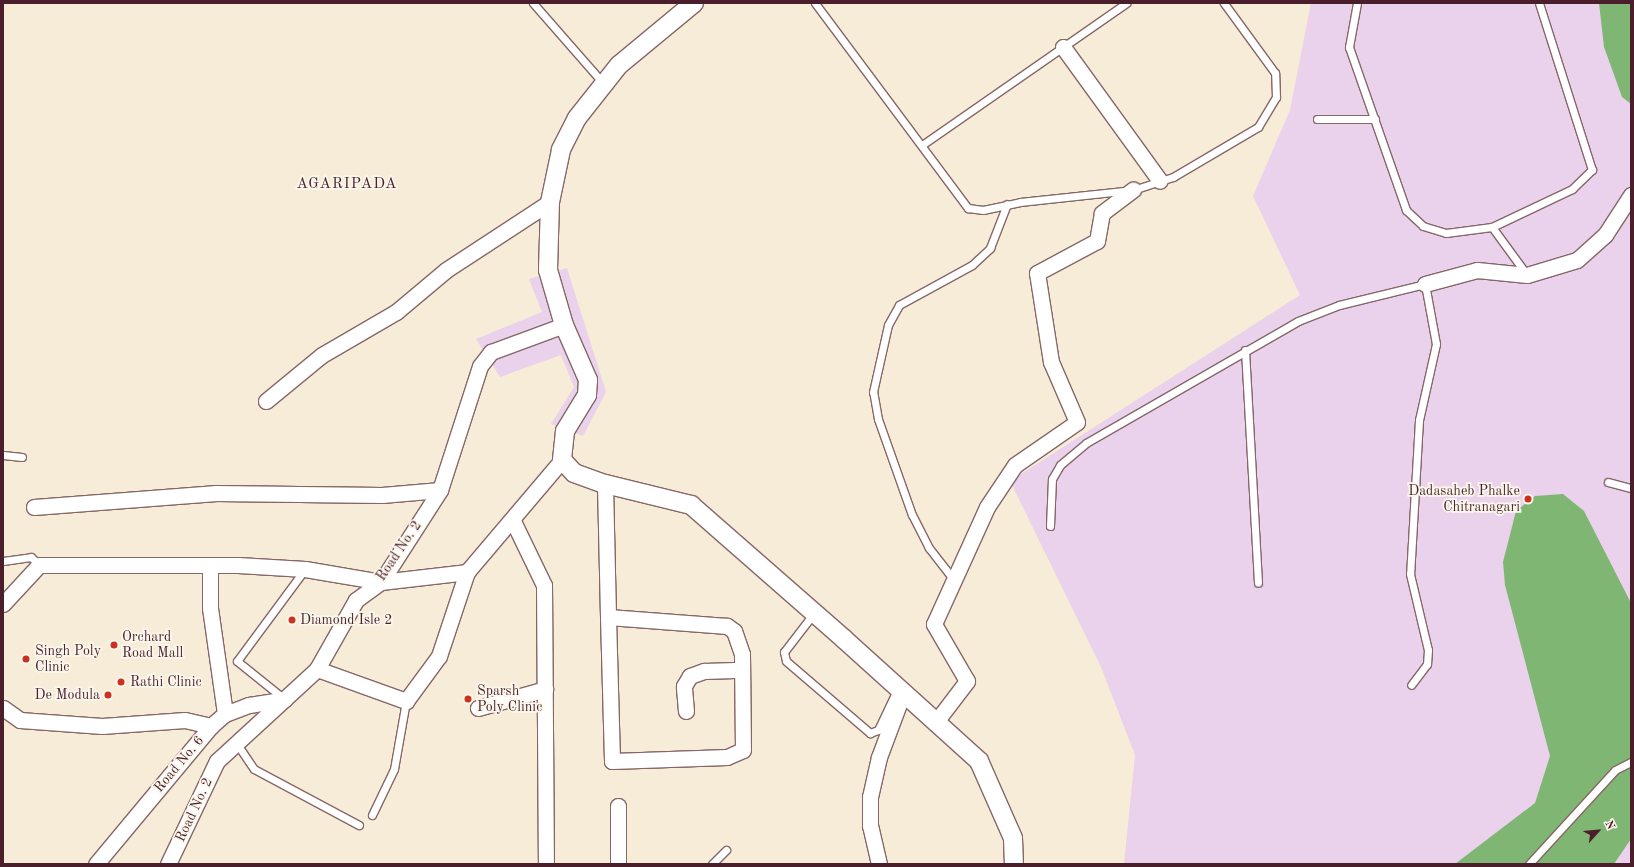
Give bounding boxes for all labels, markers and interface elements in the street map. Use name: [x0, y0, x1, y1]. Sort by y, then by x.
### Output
district label: AGARIPADA: [297, 176, 397, 194]
place label: Dadasaheb Phalke Chitranagari: [1408, 483, 1520, 516]
marker: Dadasaheb Phalke Chitranagari: [1523, 494, 1533, 504]
street label: Road No. 2: [373, 518, 425, 584]
place label: Diamond Isle 2: [300, 612, 392, 628]
marker: Diamond Isle 2: [287, 615, 297, 625]
place label: Orchard Road Mall: [122, 629, 183, 662]
marker: Orchard Road Mall: [109, 640, 119, 650]
place label: Singh Poly Clinic: [35, 643, 101, 676]
marker: Singh Poly Clinic: [20, 653, 32, 665]
place label: Rathi Clinic: [130, 674, 202, 690]
marker: Rathi Clinic: [115, 676, 127, 688]
place label: Sparsh Poly Clinic: [477, 683, 542, 716]
place label: De Modula: [35, 687, 100, 703]
marker: De Modula: [103, 690, 113, 700]
marker: Sparsh Poly Clinic: [462, 693, 474, 705]
street label: Road No. 6: [150, 732, 208, 796]
street label: Road No. 2: [172, 775, 216, 845]
north arrow: [1578, 811, 1618, 851]
text: N: [1602, 819, 1616, 832]

